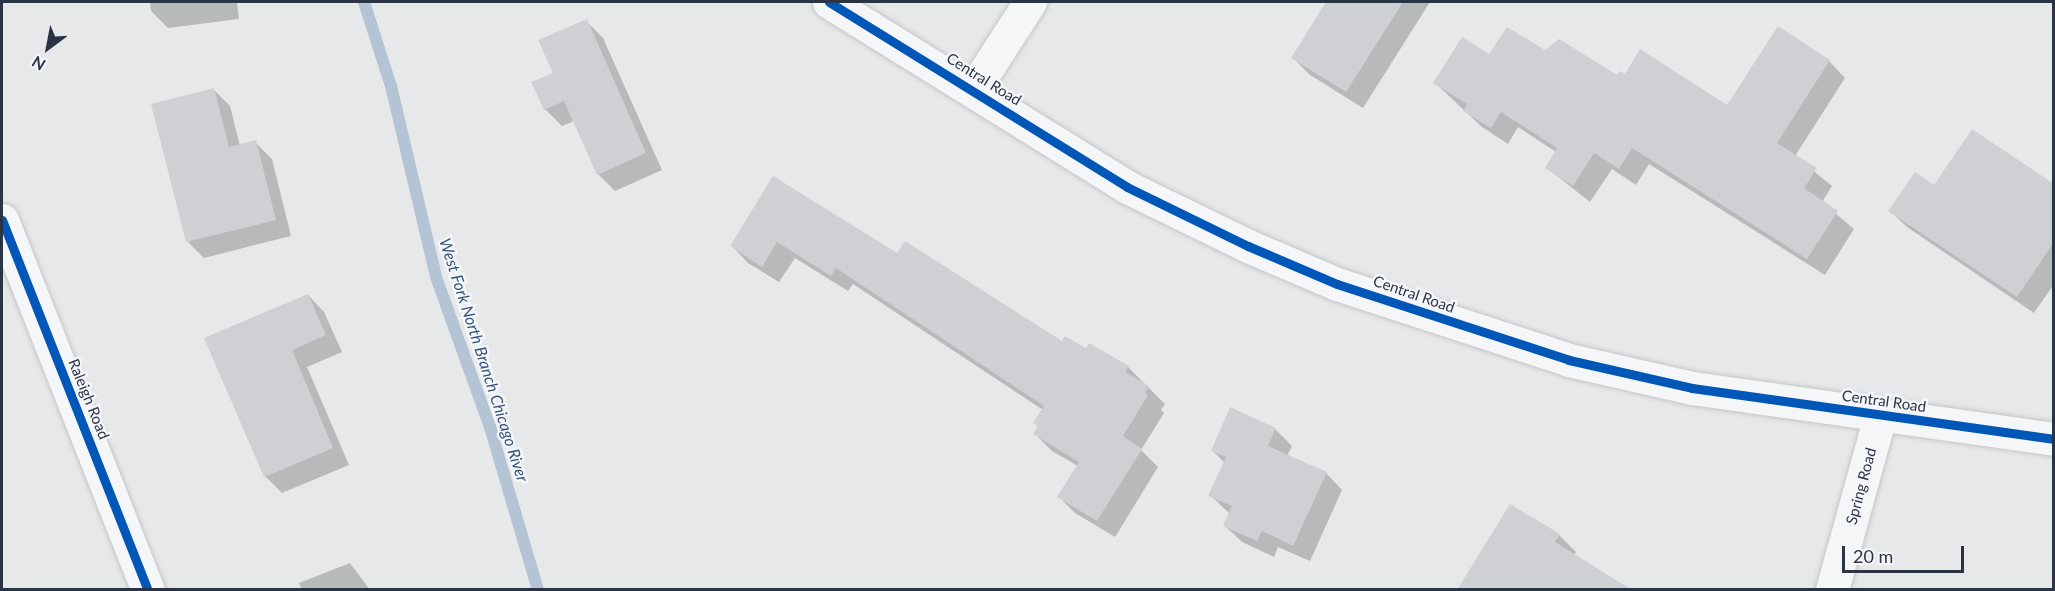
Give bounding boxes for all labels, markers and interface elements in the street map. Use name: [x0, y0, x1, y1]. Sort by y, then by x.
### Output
north arrow: [18, 18, 78, 78]
street label: Central Road: [943, 49, 1025, 109]
text: N: [28, 52, 48, 75]
water label: West Fork North Branch Chicago River: [435, 236, 533, 484]
street label: Central Road: [1371, 272, 1457, 316]
street label: Raleigh Road: [65, 356, 113, 442]
street label: Central Road: [1841, 386, 1927, 416]
street label: Spring Road: [1842, 446, 1880, 526]
scale bar: [1845, 534, 1966, 572]
text: 20 m: [1853, 545, 1893, 567]

